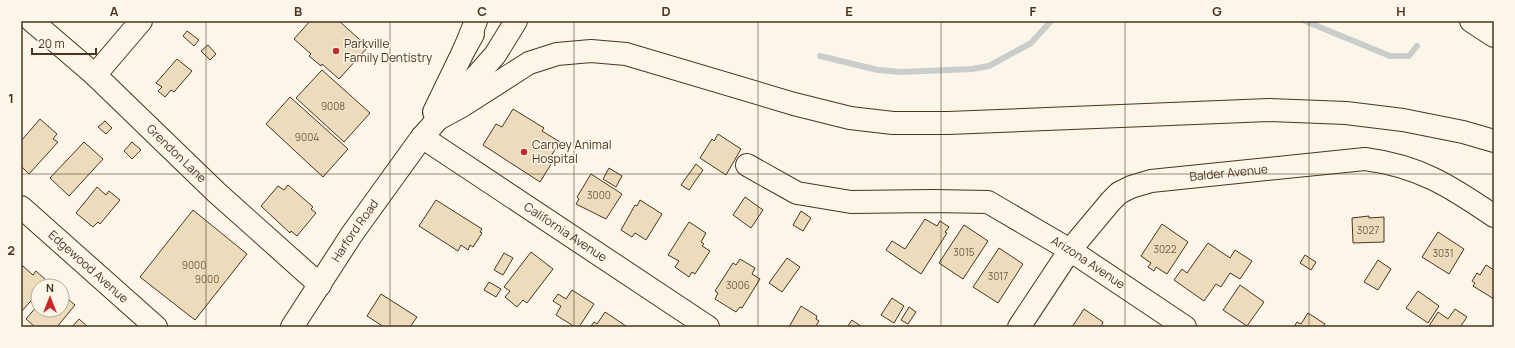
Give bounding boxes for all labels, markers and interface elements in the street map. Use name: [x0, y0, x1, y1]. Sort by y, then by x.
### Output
text: A: [110, 2, 119, 20]
text: B: [294, 2, 302, 20]
text: C: [477, 2, 487, 20]
text: D: [661, 2, 671, 20]
text: E: [845, 2, 853, 20]
text: F: [1030, 2, 1037, 20]
text: G: [1212, 2, 1222, 20]
text: H: [1396, 2, 1406, 20]
scale bar: [32, 30, 96, 56]
text: 20 m: [38, 35, 65, 52]
place label: Parkville Family Dentistry: [344, 35, 433, 66]
marker: Parkville Family Dentistry: [331, 46, 341, 56]
text: 1: [8, 89, 14, 107]
house number: 9008: [321, 99, 345, 113]
street label: Grendon Lane: [143, 120, 210, 186]
house number: 9004: [295, 130, 319, 144]
place label: Carney Animal Hospital: [532, 136, 611, 167]
marker: Carney Animal Hospital: [519, 147, 529, 157]
street label: Balder Avenue: [1189, 160, 1269, 185]
house number: 3000: [587, 188, 611, 202]
street label: Harford Road: [327, 196, 382, 265]
street label: California Avenue: [521, 198, 610, 266]
house number: 3027: [1357, 223, 1379, 237]
street label: Edgewood Avenue: [45, 226, 132, 307]
street label: Arizona Avenue: [1048, 232, 1129, 293]
text: 2: [7, 241, 15, 259]
house number: 3022: [1153, 242, 1177, 256]
house number: 3015: [953, 245, 975, 259]
house number: 3031: [1432, 246, 1454, 260]
house number: 9000: [182, 258, 206, 272]
house number: 3017: [988, 269, 1008, 283]
house number: 9000: [195, 272, 219, 286]
north arrow: [30, 278, 70, 318]
house number: 3006: [726, 278, 750, 292]
text: N: [46, 280, 54, 295]

